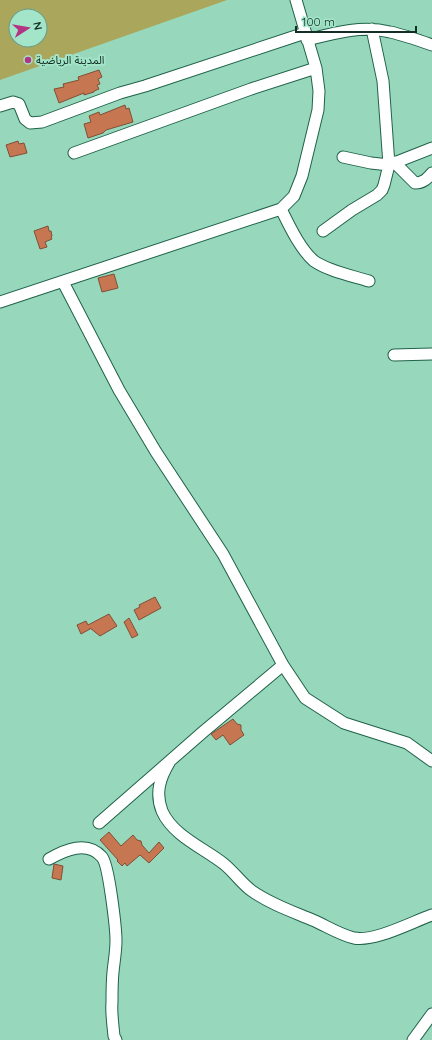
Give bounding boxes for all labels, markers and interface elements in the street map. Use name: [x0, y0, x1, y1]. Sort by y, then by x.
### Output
north arrow: [8, 8, 48, 48]
scale bar: [296, 8, 416, 34]
text: 100 m: [302, 14, 335, 29]
text: N: [30, 21, 45, 31]
place label: المدينة الرياضية: [36, 53, 104, 67]
marker: المدينة الرياضية: [23, 55, 33, 65]

